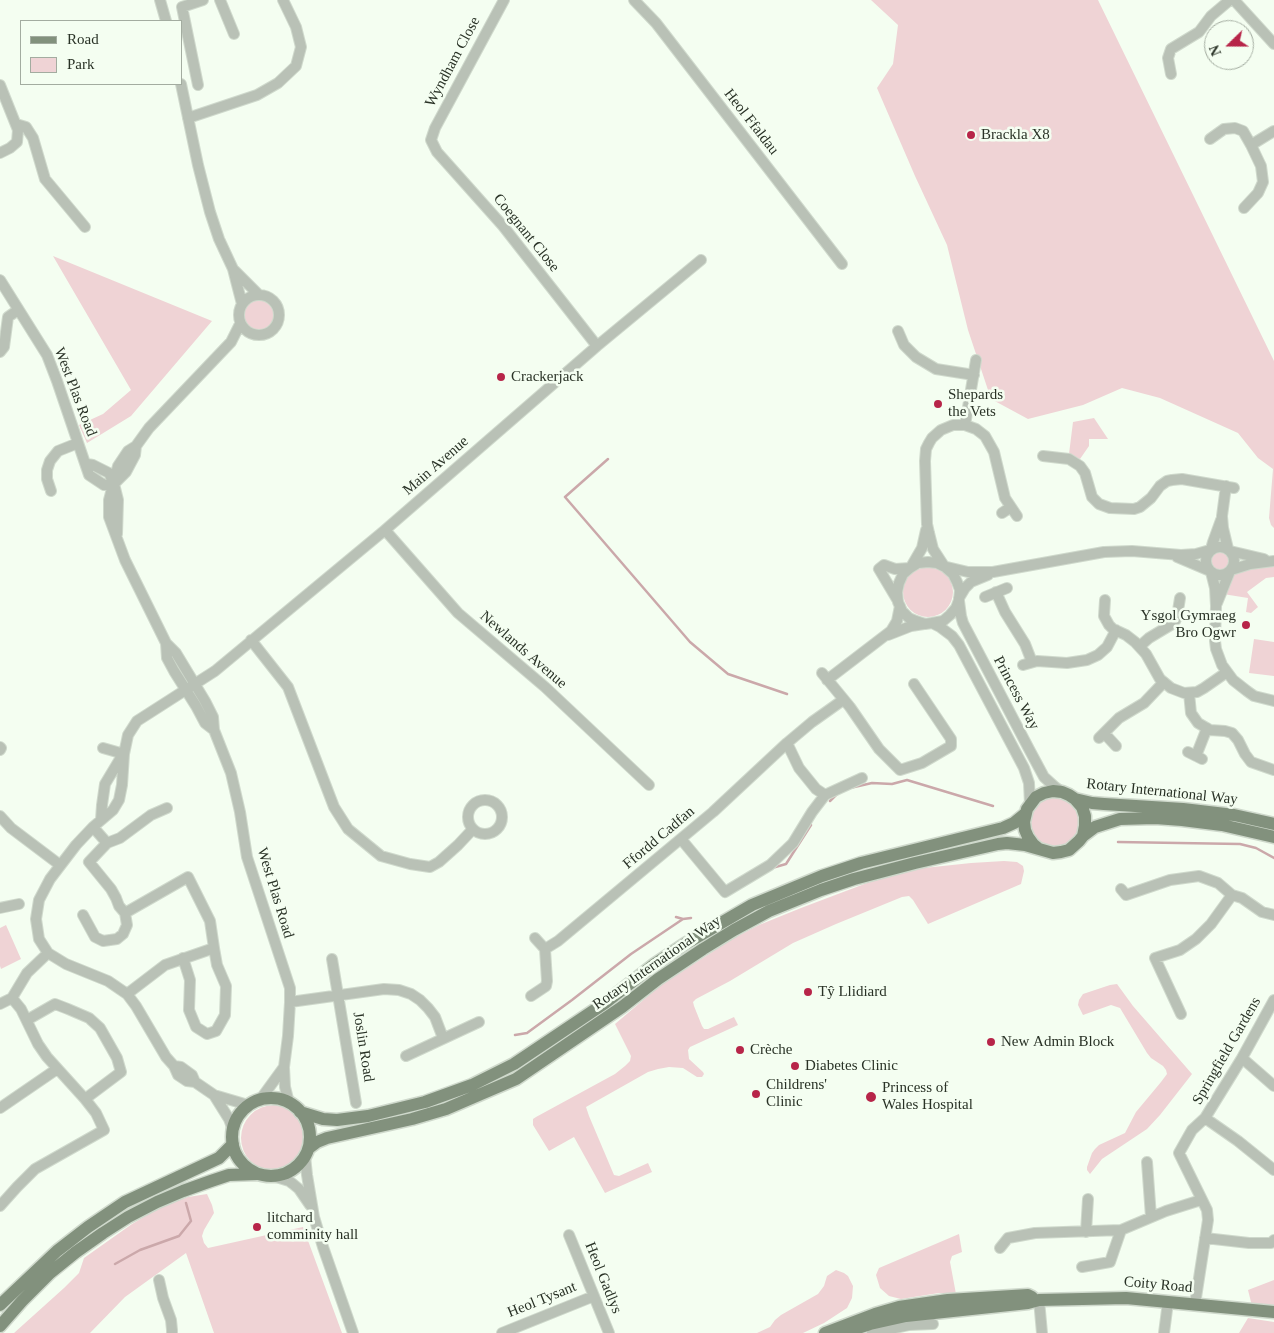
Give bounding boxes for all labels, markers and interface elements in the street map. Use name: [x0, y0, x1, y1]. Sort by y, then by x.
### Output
street label: Wyndham Close: [422, 14, 484, 110]
legend: [20, 20, 182, 85]
north arrow: [1204, 20, 1254, 70]
text: Road: [67, 31, 99, 47]
text: N: [1207, 43, 1224, 58]
text: Park: [67, 56, 95, 72]
street label: Heol Ffaldau: [720, 85, 782, 159]
place label: Brackla X8: [981, 126, 1050, 144]
marker: Brackla X8: [965, 129, 977, 141]
street label: Coegnant Close: [489, 190, 563, 276]
street label: West Plas Road: [50, 345, 100, 439]
place label: Crackerjack: [511, 368, 583, 386]
marker: Crackerjack: [495, 371, 507, 383]
place label: Shepards the Vets: [948, 386, 1003, 421]
marker: Shepards the Vets: [932, 398, 944, 410]
street label: Main Avenue: [400, 433, 472, 499]
street label: Newlands Avenue: [476, 607, 570, 693]
place label: Ysgol Gymraeg Bro Ogwr: [1141, 607, 1236, 642]
marker: Ysgol Gymraeg Bro Ogwr: [1240, 619, 1252, 631]
street label: Princess Way: [989, 653, 1043, 733]
street label: Rotary International Way: [1085, 775, 1239, 809]
street label: Ffordd Cadfan: [620, 803, 698, 873]
street label: West Plas Road: [253, 846, 297, 940]
street label: Rotary International Way: [590, 912, 724, 1014]
place label: Tŷ Llidiard: [818, 983, 887, 1001]
marker: Tŷ Llidiard: [802, 986, 814, 998]
street label: Springfield Gardens: [1189, 994, 1265, 1108]
street label: Joslin Road: [349, 1011, 377, 1083]
place label: New Admin Block: [1001, 1033, 1114, 1051]
marker: New Admin Block: [985, 1036, 997, 1048]
place label: Crèche: [750, 1041, 792, 1059]
marker: Crèche: [734, 1044, 746, 1056]
place label: Diabetes Clinic: [805, 1057, 898, 1075]
marker: Diabetes Clinic: [789, 1060, 801, 1072]
place label: Childrens' Clinic: [766, 1076, 827, 1111]
place label: Princess of Wales Hospital: [882, 1079, 973, 1114]
marker: Childrens' Clinic: [750, 1088, 762, 1100]
marker: Princess of Wales Hospital: [864, 1090, 878, 1104]
place label: litchard comminity hall: [267, 1209, 358, 1244]
marker: litchard comminity hall: [251, 1221, 263, 1233]
street label: Heol Gadlys: [581, 1240, 625, 1316]
street label: Coity Road: [1123, 1273, 1193, 1297]
street label: Heol Tysant: [505, 1278, 579, 1322]

